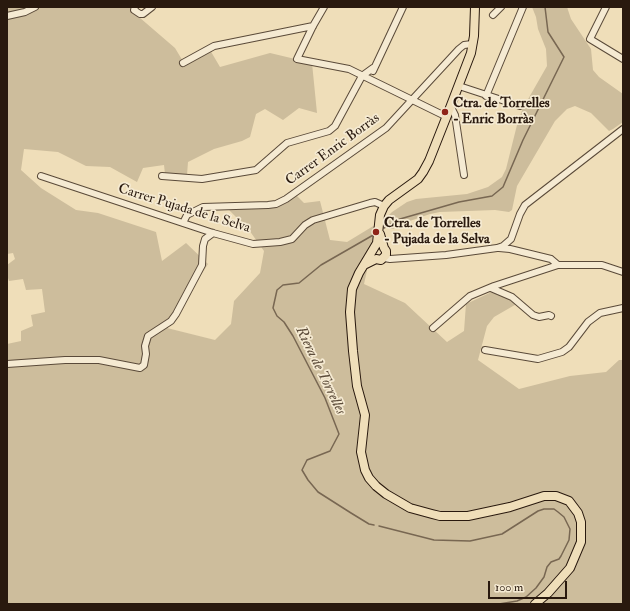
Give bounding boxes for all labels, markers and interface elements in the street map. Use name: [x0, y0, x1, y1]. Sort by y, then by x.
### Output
place label: Ctra. de Torrelles - Enric Borràs: [453, 96, 550, 128]
marker: Ctra. de Torrelles - Enric Borràs: [440, 107, 450, 117]
street label: Carrer Enric Borràs: [283, 110, 383, 190]
street label: Carrer Pujada de la Selva: [116, 181, 252, 237]
place label: Ctra. de Torrelles - Pujada de la Selva: [384, 216, 490, 248]
marker: Ctra. de Torrelles - Pujada de la Selva: [371, 227, 381, 237]
water label: Riera de Torrelles: [291, 324, 349, 418]
scale bar: [490, 573, 569, 599]
text: 100 m: [495, 580, 523, 595]

